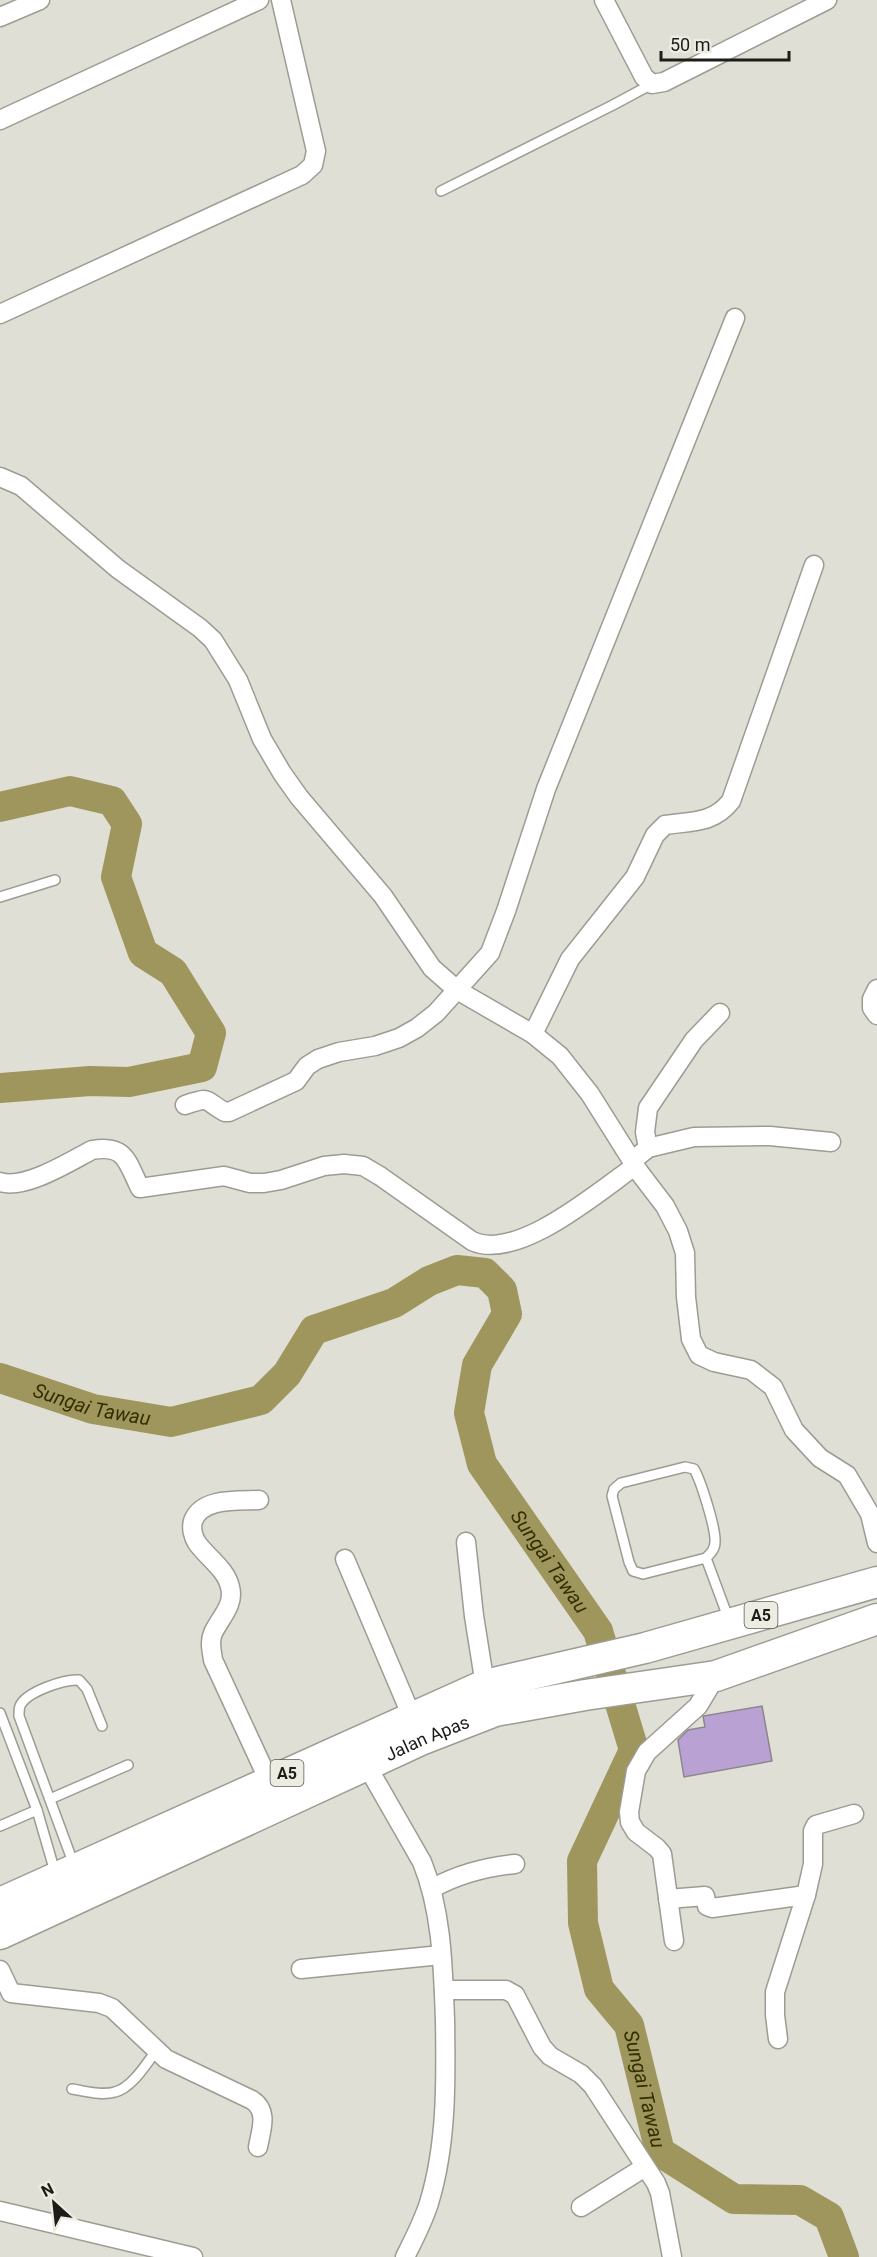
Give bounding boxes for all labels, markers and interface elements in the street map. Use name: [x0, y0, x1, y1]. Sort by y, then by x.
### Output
scale bar: [661, 24, 788, 62]
text: 50 m: [670, 34, 710, 55]
water label: Sungai Tawau: [30, 1378, 153, 1430]
water label: Sungai Tawau: [506, 1505, 594, 1618]
road number: A5: [744, 1602, 777, 1628]
street label: Jalan Apas: [382, 1711, 472, 1765]
road number: A5: [270, 1760, 304, 1786]
water label: Sungai Tawau: [619, 2028, 671, 2151]
north arrow: [24, 2173, 84, 2233]
text: N: [38, 2179, 57, 2201]

